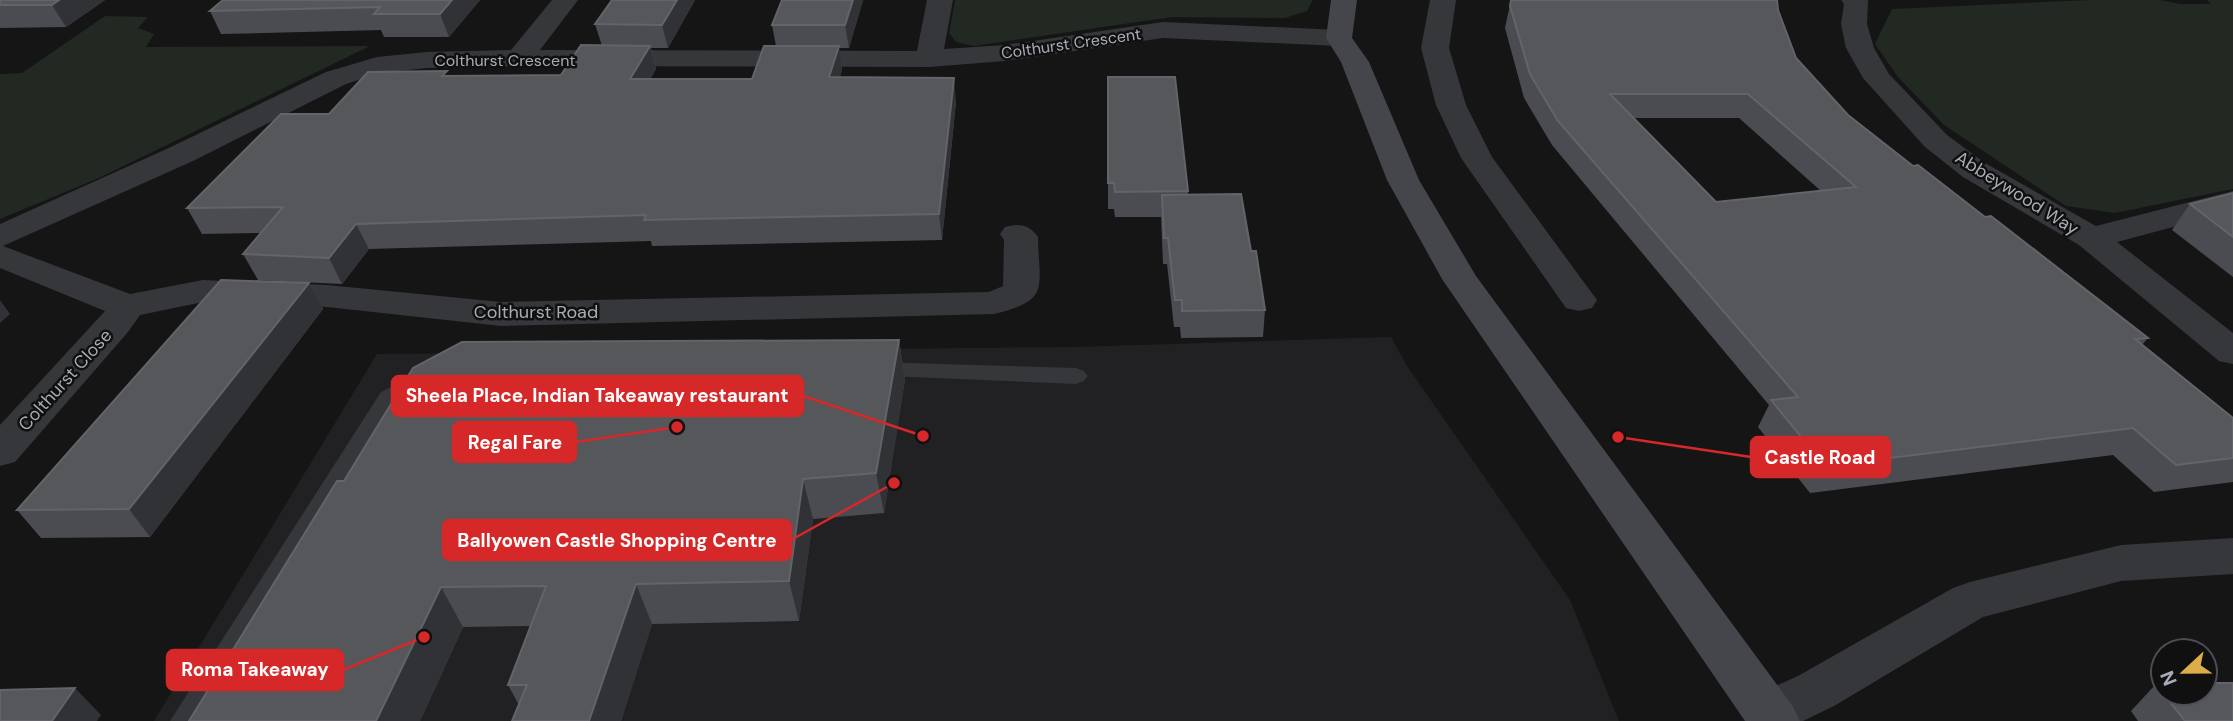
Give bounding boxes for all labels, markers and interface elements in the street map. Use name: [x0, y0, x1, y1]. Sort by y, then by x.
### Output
street label: Colthurst Crescent: [1000, 23, 1142, 64]
street label: Colthurst Crescent: [434, 50, 576, 71]
street label: Abbeywood Way: [1951, 145, 2083, 241]
street label: Colthurst Road: [474, 300, 598, 324]
street label: Colthurst Close: [13, 324, 117, 436]
callout: Sheela Place, Indian Takeaway restaurant: [392, 376, 803, 416]
text: Sheela Place, Indian Takeaway restaurant: [406, 383, 788, 408]
callout: Regal Fare: [453, 422, 576, 462]
text: Regal Fare: [468, 430, 562, 455]
callout: Castle Road: [1751, 437, 1890, 477]
text: Castle Road: [1765, 445, 1875, 470]
callout: Ballyowen Castle Shopping Centre: [443, 520, 791, 560]
text: Ballyowen Castle Shopping Centre: [457, 528, 777, 553]
north arrow: [2149, 637, 2219, 707]
callout: Roma Takeaway: [167, 650, 343, 690]
text: Roma Takeaway: [181, 657, 329, 682]
text: N: [2155, 667, 2183, 689]

